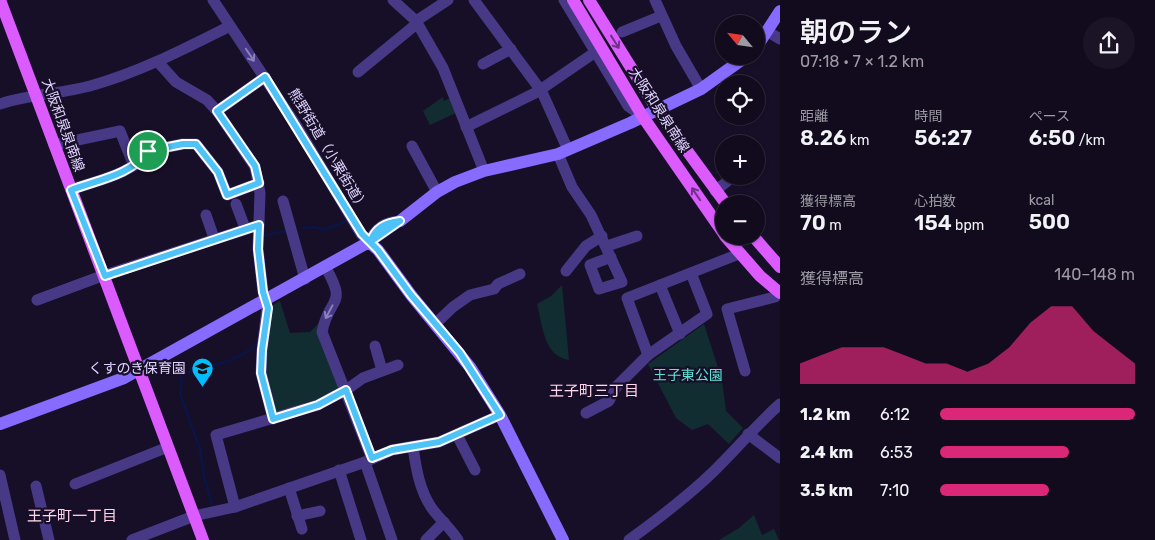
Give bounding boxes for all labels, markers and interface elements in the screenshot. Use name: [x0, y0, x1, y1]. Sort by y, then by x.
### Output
north arrow: [715, 15, 765, 65]
map controls: [715, 15, 765, 245]
text: 朝のラン: [800, 16, 912, 49]
button: share: [1083, 17, 1135, 69]
one-way arrow: [610, 34, 620, 48]
one-way arrow: [245, 47, 255, 61]
text: 07:18 · 7 × 1.2 km: [800, 52, 924, 71]
street label: 大阪和泉泉南線: [625, 64, 693, 156]
button: locate: [715, 75, 765, 125]
street label: 大阪和泉泉南線: [38, 76, 88, 174]
street label: 熊野街道（小栗街道）: [285, 86, 371, 214]
text: 距離: [800, 108, 828, 125]
text: 時間: [914, 108, 942, 125]
text: ペース: [1029, 108, 1070, 125]
text: 8.26: [800, 125, 846, 150]
text: 56:27: [914, 125, 972, 150]
text: 6:50: [1029, 125, 1075, 150]
pin: [127, 130, 169, 172]
text: km: [846, 132, 869, 149]
text: /km: [1075, 132, 1105, 149]
button: +: [715, 135, 765, 185]
icon: arrive: [134, 137, 162, 165]
one-way arrow: [691, 187, 701, 201]
text: kcal: [1029, 192, 1054, 209]
text: 獲得標高: [800, 193, 856, 210]
text: 心拍数: [914, 193, 956, 210]
button: −: [715, 195, 765, 245]
text: 500: [1029, 209, 1070, 234]
text: 70: [800, 210, 826, 235]
text: 154: [914, 210, 952, 235]
text: m: [826, 217, 842, 234]
text: bpm: [952, 217, 984, 234]
text: 140–148 m: [1054, 265, 1135, 284]
text: 獲得標高: [800, 269, 864, 288]
one-way arrow: [324, 304, 334, 318]
school or university icon: くすのき保育園: [190, 356, 214, 387]
place label: くすのき保育園: [88, 360, 186, 377]
park label: 王子東公園: [653, 367, 723, 384]
district label: 王子町三丁目: [549, 382, 639, 400]
text: 1.2 km: [800, 405, 850, 424]
text: 6:12: [880, 405, 910, 424]
text: 2.4 km: [800, 443, 853, 462]
text: 6:53: [880, 443, 913, 462]
text: 3.5 km: [800, 481, 853, 500]
text: 7:10: [880, 481, 909, 500]
district label: 王子町一丁目: [27, 507, 117, 525]

